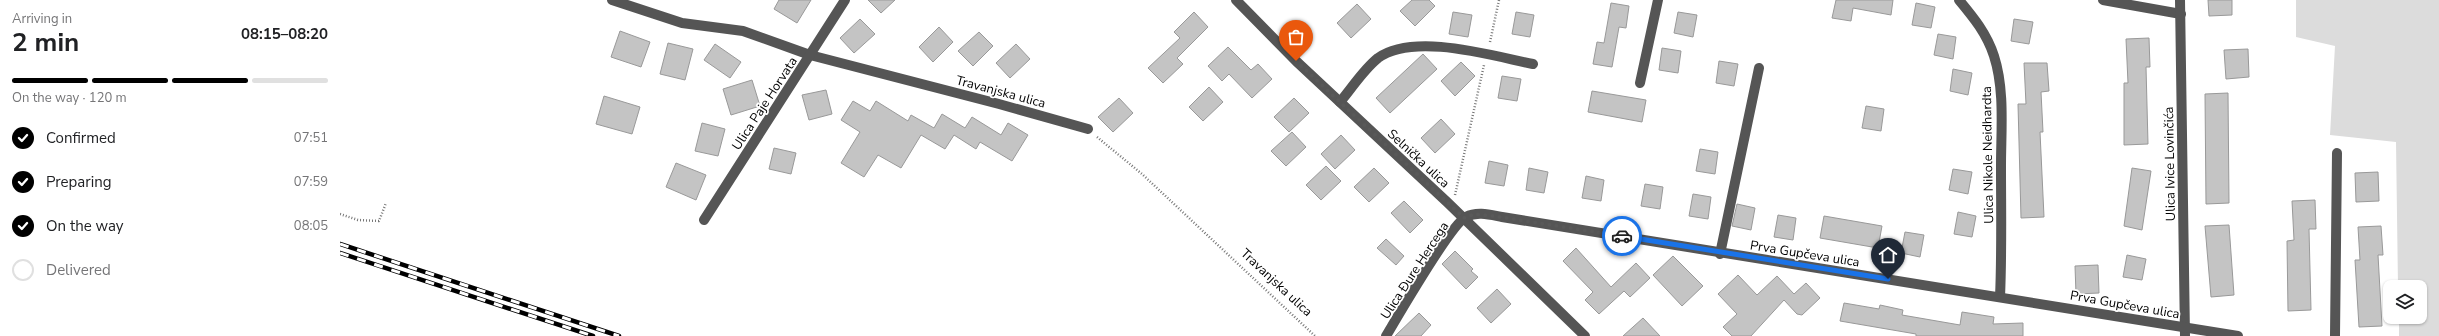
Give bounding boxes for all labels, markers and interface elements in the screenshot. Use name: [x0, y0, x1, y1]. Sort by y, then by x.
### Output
text: Arriving in: [12, 10, 72, 28]
pin: [1279, 20, 1313, 61]
text: 08:15–08:20: [241, 24, 328, 44]
text: 2 min: [12, 25, 79, 60]
icon: bag: [1285, 26, 1307, 48]
street label: Ulica Paje Horvata: [728, 53, 802, 154]
street label: Travanjska ulica: [954, 71, 1048, 113]
street label: Ulica Nikole Neidhardta: [1978, 86, 1998, 224]
text: On the way · 120 m: [12, 89, 127, 107]
street label: Ulica Ivice Lovinčića: [2160, 106, 2180, 222]
street label: Selnička ulica: [1383, 125, 1453, 192]
icon: check: [12, 127, 34, 149]
text: Confirmed: [46, 128, 116, 148]
text: 07:51: [294, 129, 328, 147]
icon: check: [12, 171, 34, 193]
text: Preparing: [46, 172, 111, 192]
text: 07:59: [294, 173, 328, 191]
icon: check: [12, 215, 34, 237]
text: On the way: [46, 216, 124, 236]
courier: [1602, 216, 1642, 256]
text: 08:05: [294, 217, 328, 235]
street label: Ulica Đure Hercega: [1377, 218, 1453, 323]
icon: car: [1611, 225, 1633, 247]
street label: Prva Gupčeva ulica: [1749, 236, 1861, 272]
pin: [1871, 238, 1905, 279]
icon: home: [1877, 244, 1899, 266]
street label: Travanjska ulica: [1237, 245, 1316, 321]
text: Delivered: [46, 260, 111, 280]
map controls: [2383, 280, 2427, 324]
button: layers: [2383, 280, 2427, 324]
street label: Prva Gupčeva ulica: [2069, 287, 2181, 323]

